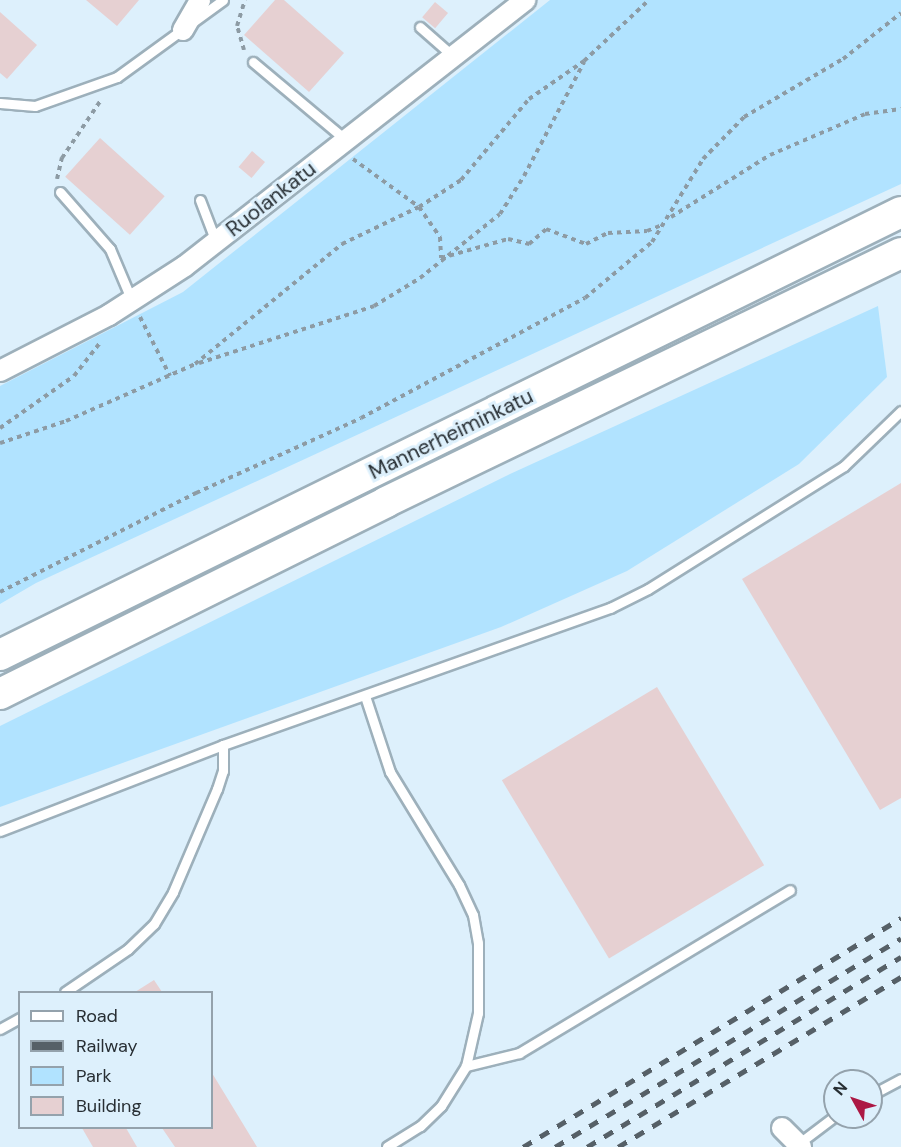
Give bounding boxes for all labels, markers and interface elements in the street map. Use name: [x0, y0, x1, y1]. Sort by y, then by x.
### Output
street label: Ruolankatu: [221, 156, 321, 242]
street label: Mannerheiminkatu: [365, 383, 537, 485]
legend: [18, 991, 213, 1129]
text: Road: [76, 1004, 118, 1028]
text: Railway: [76, 1034, 138, 1058]
text: Park: [76, 1064, 112, 1088]
north arrow: [823, 1069, 883, 1129]
text: N: [829, 1077, 852, 1100]
text: Building: [76, 1094, 141, 1118]

